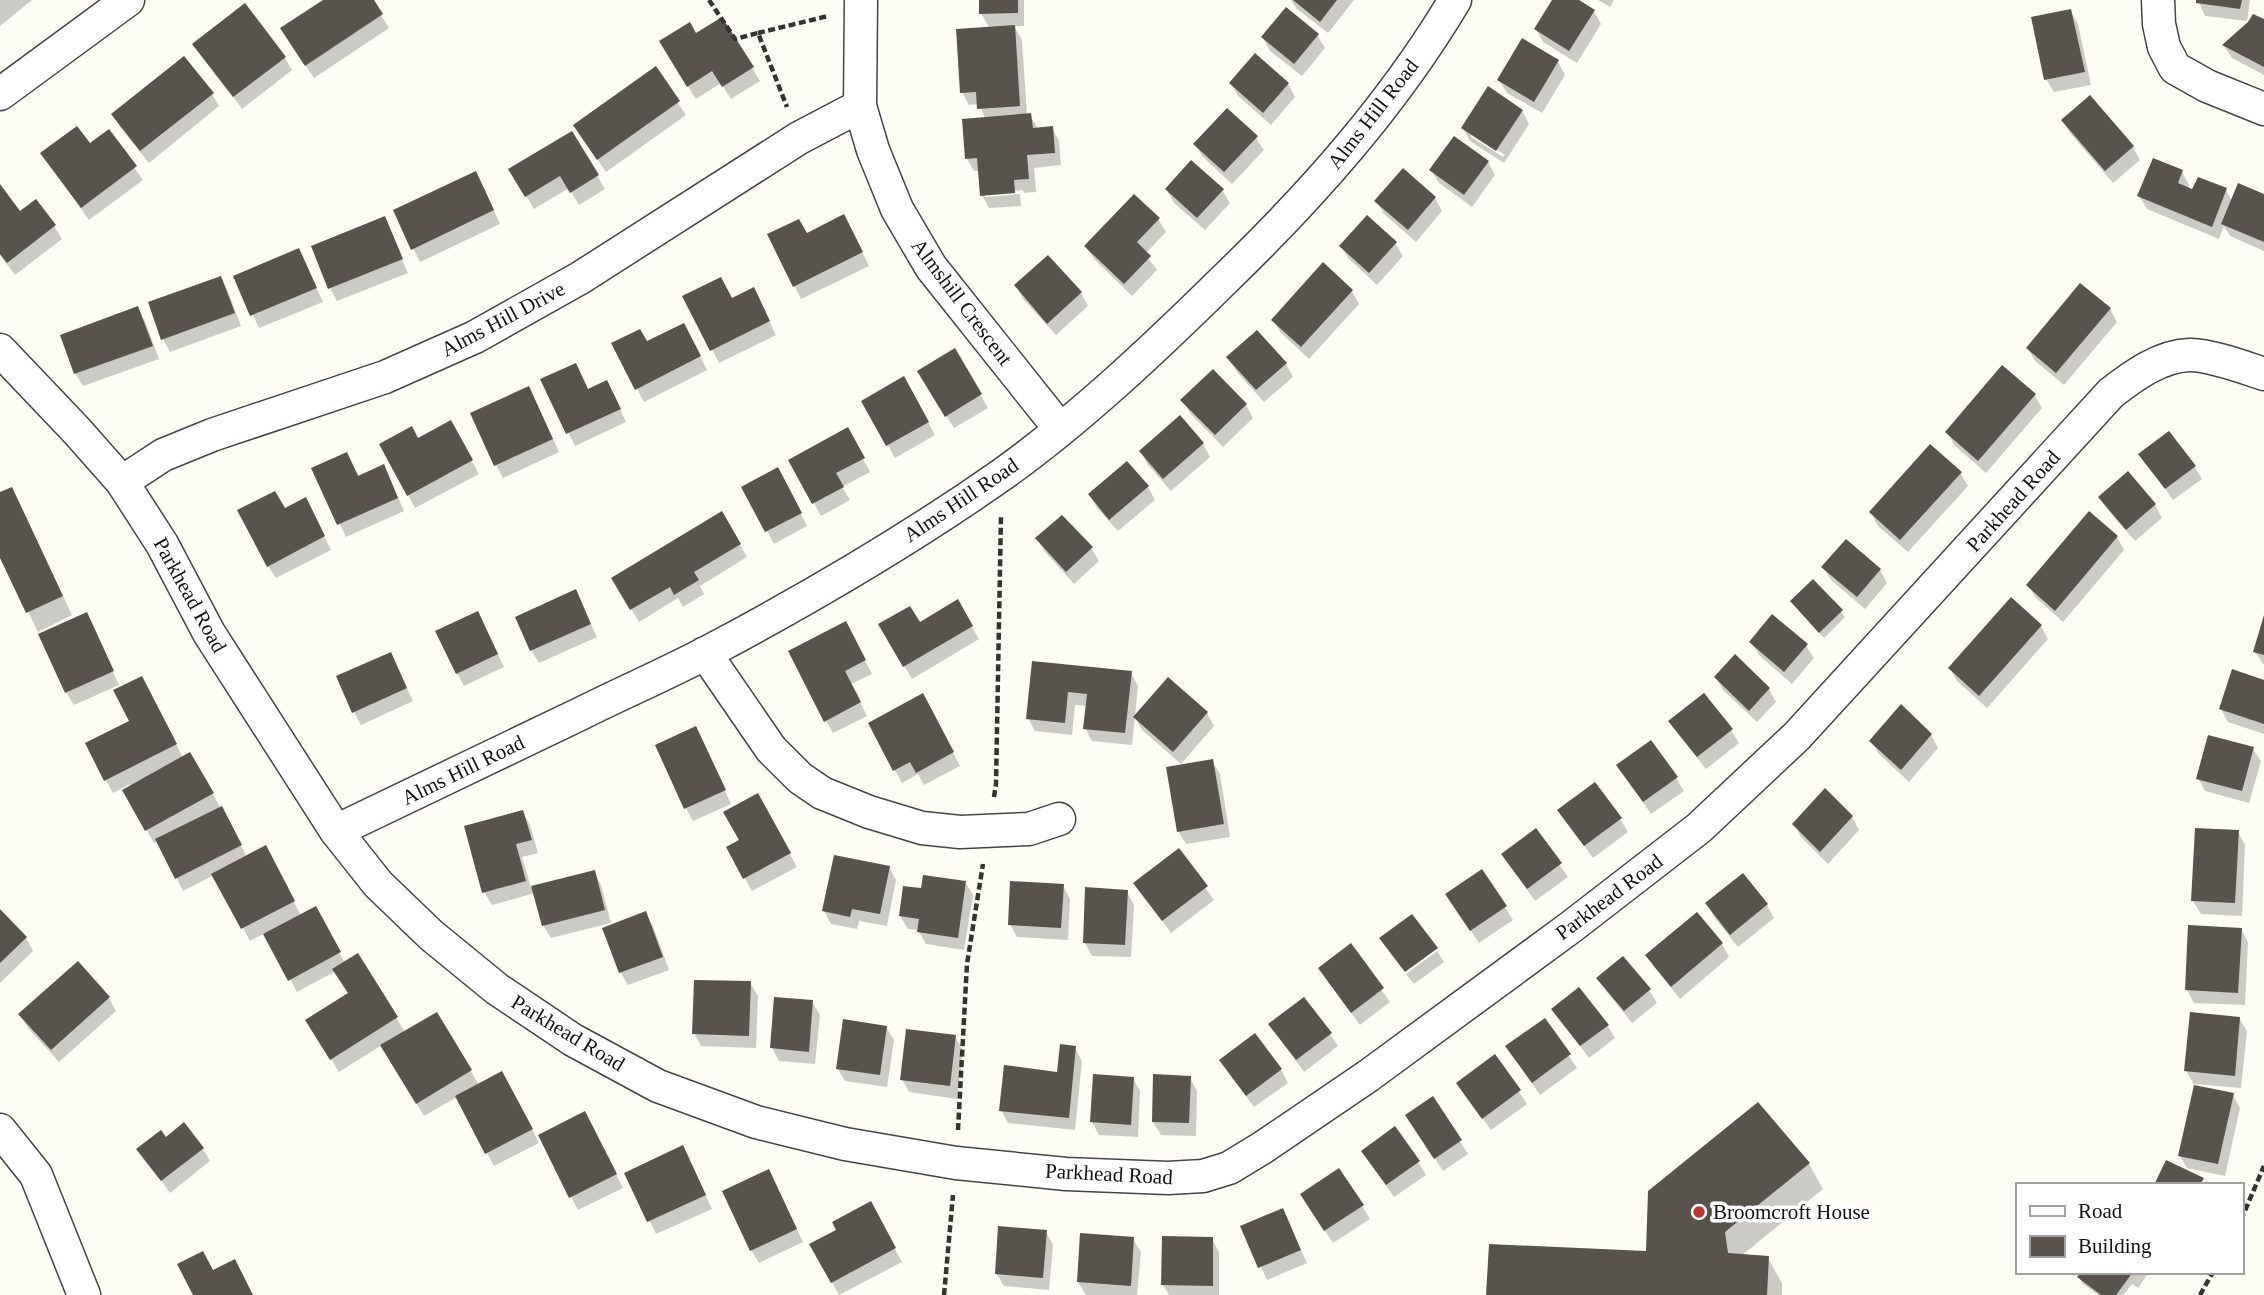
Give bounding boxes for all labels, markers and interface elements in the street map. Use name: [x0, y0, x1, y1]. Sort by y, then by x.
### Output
street label: Alms Hill Road: [1323, 54, 1424, 174]
street label: Almshill Crescent: [907, 234, 1017, 370]
street label: Alms Hill Drive: [437, 276, 569, 362]
street label: Parkhead Road: [1961, 445, 2065, 556]
street label: Alms Hill Road: [899, 453, 1023, 547]
street label: Parkhead Road: [149, 533, 232, 657]
street label: Alms Hill Road: [398, 730, 528, 810]
street label: Parkhead Road: [1551, 849, 1668, 945]
street label: Parkhead Road: [507, 990, 629, 1076]
street label: Parkhead Road: [1045, 1159, 1174, 1189]
legend: [2016, 1183, 2243, 1274]
text: Road: [2078, 1199, 2123, 1223]
place label: Broomcroft House: [1713, 1200, 1870, 1224]
marker: Broomcroft House: [1691, 1204, 1707, 1220]
text: Building: [2078, 1234, 2152, 1258]

